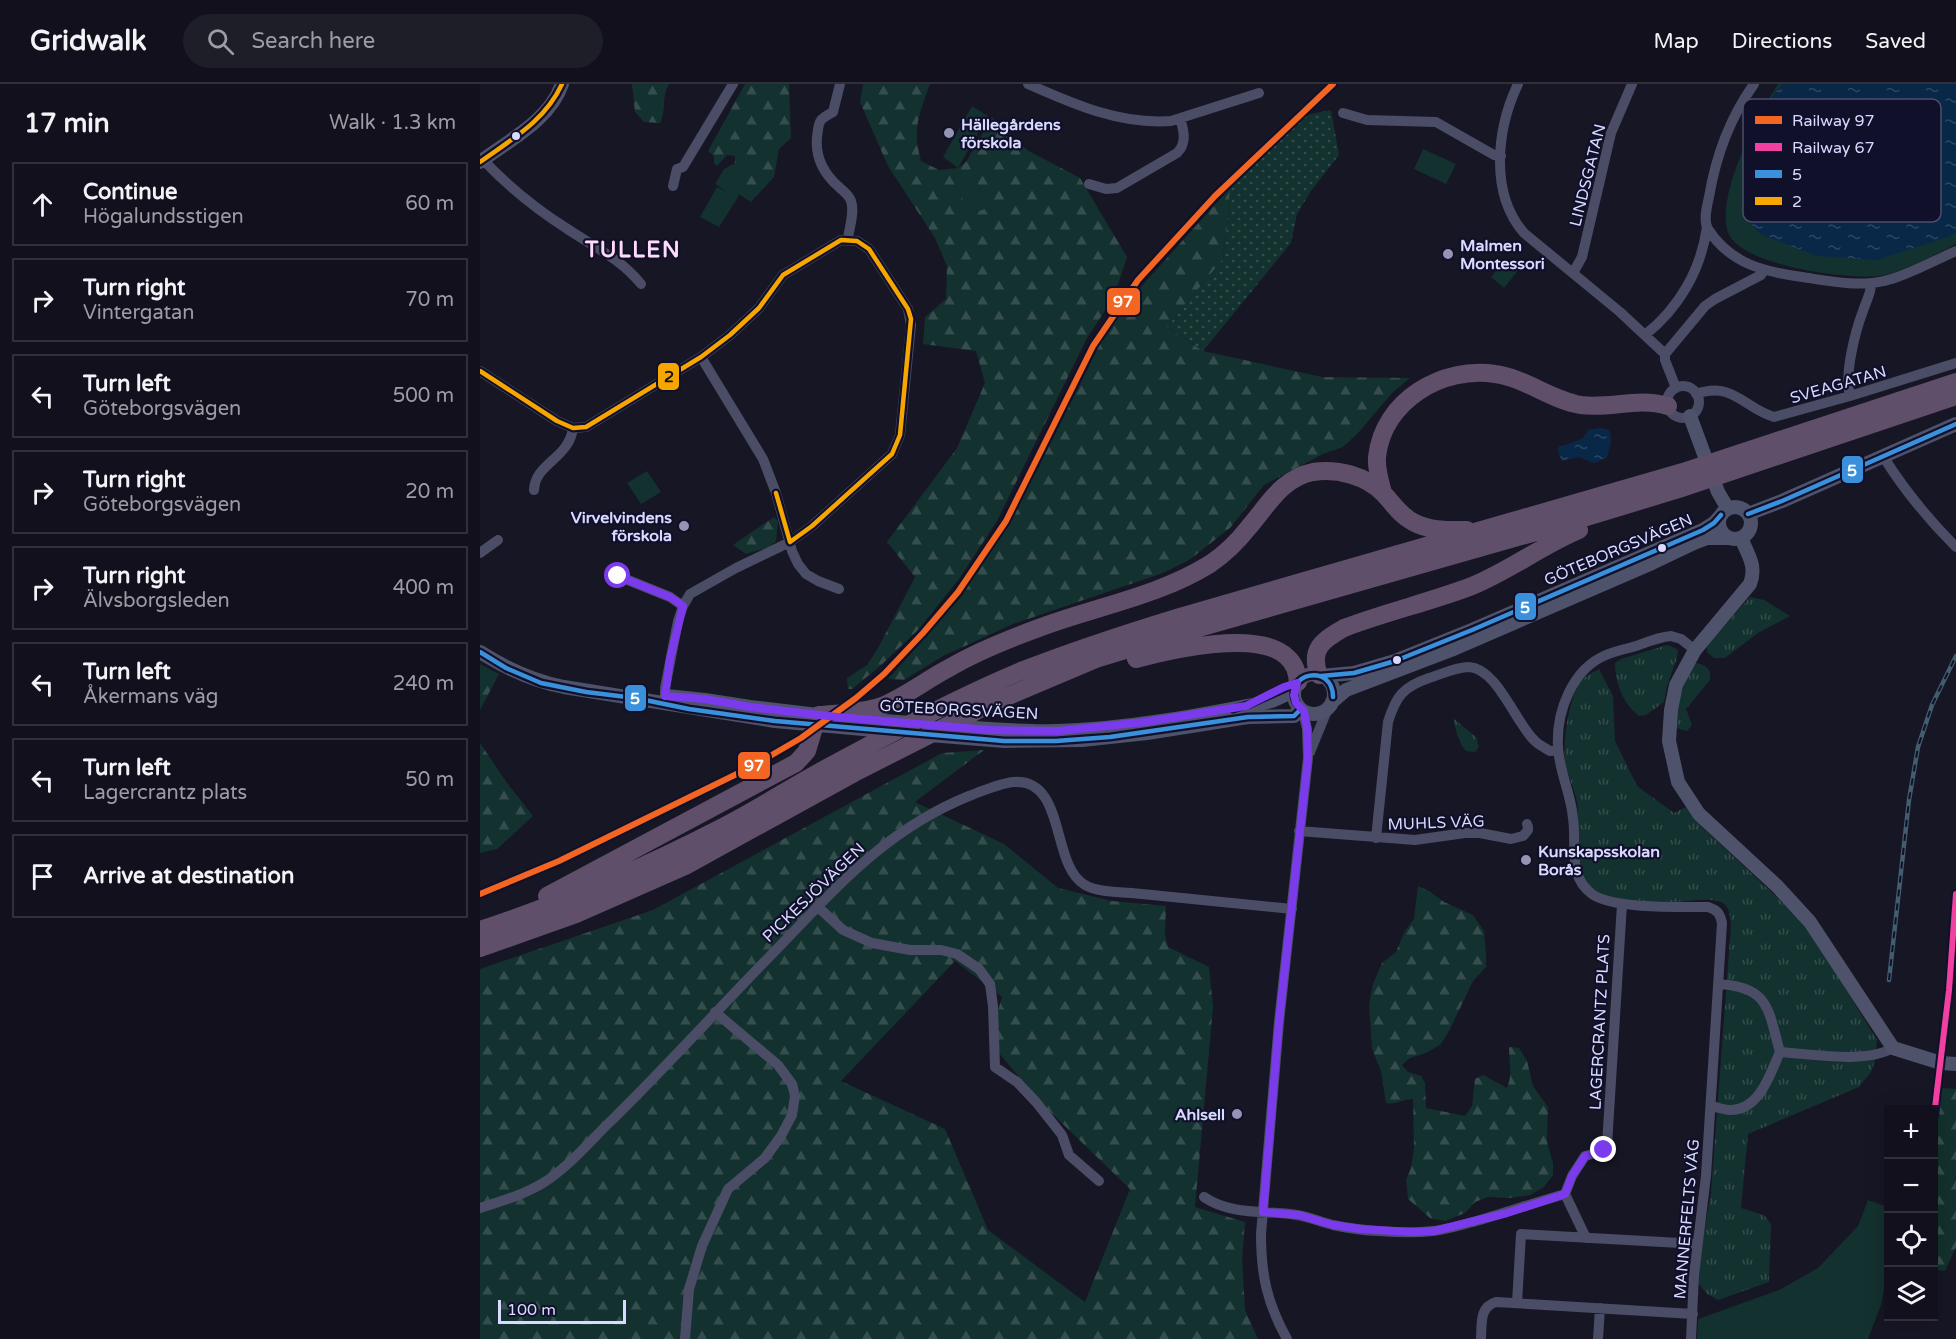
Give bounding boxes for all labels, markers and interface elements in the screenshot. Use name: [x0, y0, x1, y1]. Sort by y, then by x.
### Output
search box: [183, 14, 603, 68]
text: Gridwalk: [30, 24, 147, 58]
icon: search: [204, 25, 237, 58]
text: Search here: [252, 28, 375, 54]
text: Map: [1653, 29, 1699, 54]
text: Directions: [1732, 29, 1832, 54]
text: Saved: [1865, 29, 1926, 54]
legend: [1743, 99, 1941, 222]
text: 17 min: [24, 108, 110, 139]
text: Walk · 1.3 km: [329, 111, 456, 135]
text: Railway 97: [1792, 111, 1875, 131]
place label: Hällegårdens förskola: [960, 115, 1061, 153]
street label: LINDSGATAN: [1566, 122, 1610, 229]
marker: Hällegårdens förskola: [942, 126, 956, 140]
unlabelled marker: [510, 130, 522, 142]
text: Railway 67: [1792, 138, 1875, 158]
text: 5: [1792, 165, 1802, 185]
text: Continue: [83, 179, 178, 205]
icon: ahead: [26, 188, 59, 221]
text: 60 m: [405, 192, 454, 216]
text: 2: [1792, 192, 1802, 212]
text: Högalundsstigen: [83, 205, 244, 229]
place label: Malmen Montessori: [1460, 236, 1545, 274]
district label: TULLEN: [584, 237, 681, 263]
marker: Malmen Montessori: [1441, 247, 1455, 261]
text: Turn right: [83, 275, 185, 301]
icon: right: [26, 284, 59, 317]
line badge: 97: [1106, 287, 1141, 316]
text: 70 m: [405, 288, 454, 312]
text: 97: [1113, 292, 1133, 312]
text: Vintergatan: [83, 301, 194, 325]
line badge: 2: [657, 362, 680, 391]
street label: SVEAGATAN: [1788, 362, 1889, 408]
text: 2: [664, 367, 674, 387]
text: Turn left: [83, 371, 171, 397]
icon: left: [26, 380, 59, 413]
text: 500 m: [393, 384, 454, 408]
text: Göteborgsvägen: [83, 397, 241, 421]
line badge: 5: [1841, 455, 1864, 484]
text: 5: [1847, 461, 1857, 481]
text: Turn right: [83, 467, 185, 493]
icon: right: [26, 476, 59, 509]
text: 20 m: [405, 480, 454, 504]
text: Göteborgsvägen: [83, 493, 241, 517]
place label: Virvelvindens förskola: [571, 508, 672, 546]
street label: GÖTEBORGSVÄGEN: [1541, 510, 1696, 590]
marker: Virvelvindens förskola: [677, 519, 691, 533]
unlabelled marker: [1656, 542, 1668, 554]
route start: [604, 562, 630, 588]
text: Turn right: [83, 563, 185, 589]
icon: right: [26, 572, 59, 605]
text: 400 m: [393, 576, 454, 600]
text: Älvsborgsleden: [83, 589, 230, 613]
line badge: 5: [1514, 592, 1537, 621]
text: 5: [1520, 598, 1530, 618]
unlabelled marker: [1391, 654, 1403, 666]
text: Turn left: [83, 659, 171, 685]
icon: left: [26, 668, 59, 701]
text: 240 m: [393, 672, 454, 696]
line badge: 5: [624, 684, 647, 712]
text: Åkermans väg: [83, 685, 218, 709]
text: 5: [630, 689, 640, 709]
street label: GÖTEBORGSVÄGEN: [879, 696, 1039, 724]
line badge: 97: [737, 751, 771, 780]
text: Turn left: [83, 755, 171, 781]
text: 97: [744, 756, 764, 776]
icon: left: [26, 764, 59, 797]
text: 50 m: [405, 768, 454, 792]
text: Lagercrantz plats: [83, 781, 247, 805]
street label: MUHLS VÄG: [1387, 811, 1485, 835]
street label: PICKESJÖVÄGEN: [758, 839, 869, 947]
place label: Kunskapsskolan Borås: [1538, 842, 1660, 880]
marker: Kunskapsskolan Borås: [1519, 853, 1533, 867]
icon: arrive: [26, 860, 59, 893]
text: Arrive at destination: [83, 863, 294, 889]
street label: LAGERCRANTZ PLATS: [1585, 934, 1615, 1110]
place label: Ahlsell: [1175, 1105, 1225, 1125]
map controls: [1884, 1105, 1938, 1321]
button: +: [1884, 1105, 1938, 1159]
marker: Ahlsell: [1230, 1107, 1244, 1121]
route end: [1590, 1136, 1616, 1162]
street label: MANNERFELTS VÄG: [1670, 1138, 1704, 1300]
button: −: [1884, 1159, 1938, 1213]
button: locate: [1884, 1213, 1938, 1267]
button: layers: [1884, 1267, 1938, 1321]
scale bar: [498, 1297, 626, 1324]
text: 100 m: [507, 1300, 556, 1320]

